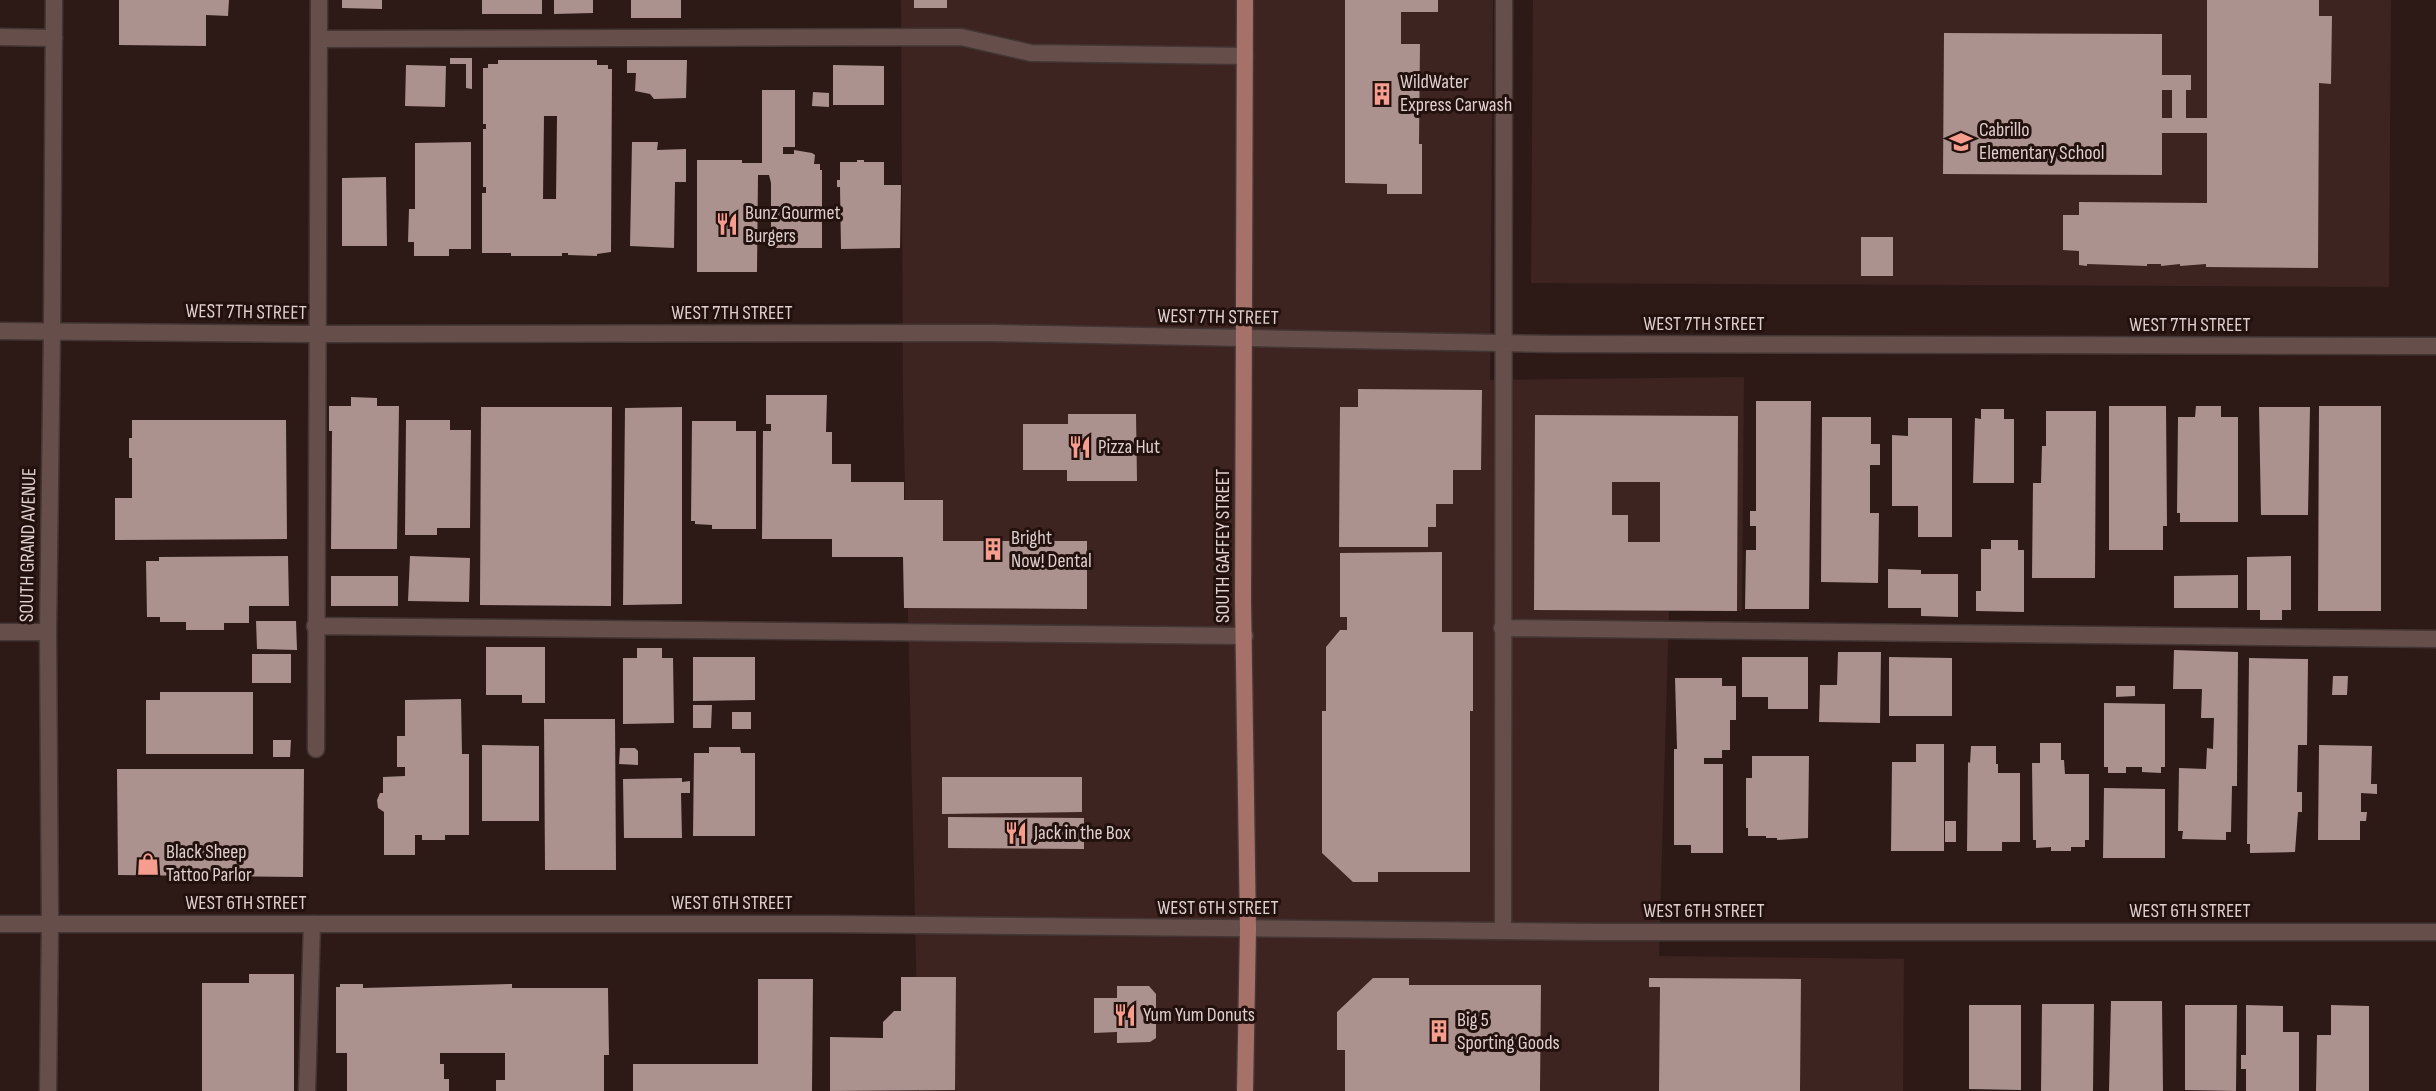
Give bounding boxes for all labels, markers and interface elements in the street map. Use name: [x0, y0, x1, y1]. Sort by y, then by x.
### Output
place label: WildWater Express Carwash: [1400, 70, 1512, 117]
building icon: WildWater Express Carwash: [1369, 81, 1395, 107]
place label: Cabrillo Elementary School: [1979, 118, 2105, 165]
school or university icon: Cabrillo Elementary School: [1948, 129, 1974, 155]
place label: Bunz Gourmet Burgers: [745, 201, 841, 248]
restaurant icon: Bunz Gourmet Burgers: [714, 211, 740, 237]
street label: WEST 7TH STREET: [185, 299, 307, 325]
street label: WEST 7TH STREET: [671, 301, 793, 325]
street label: WEST 7TH STREET: [1157, 304, 1279, 330]
street label: WEST 7TH STREET: [1643, 312, 1765, 336]
street label: WEST 7TH STREET: [2129, 313, 2251, 337]
restaurant icon: Pizza Hut: [1067, 434, 1093, 460]
place label: Pizza Hut: [1098, 435, 1160, 459]
street label: SOUTH GRAND AVENUE: [15, 468, 41, 622]
street label: SOUTH GAFFEY STREET: [1211, 469, 1235, 623]
place label: Bright Now! Dental: [1011, 526, 1092, 573]
building icon: Bright Now! Dental: [980, 536, 1006, 562]
restaurant icon: Jack in the Box: [1003, 820, 1029, 846]
place label: Jack in the Box: [1033, 821, 1131, 845]
place label: Black Sheep Tattoo Parlor: [166, 840, 252, 887]
shop icon: Black Sheep Tattoo Parlor: [135, 851, 161, 877]
street label: WEST 6TH STREET: [185, 891, 307, 915]
street label: WEST 6TH STREET: [671, 891, 793, 915]
street label: WEST 6TH STREET: [1157, 896, 1279, 920]
street label: WEST 6TH STREET: [1643, 899, 1765, 923]
street label: WEST 6TH STREET: [2129, 899, 2251, 923]
restaurant icon: Yum Yum Donuts: [1112, 1002, 1138, 1028]
place label: Yum Yum Donuts: [1143, 1003, 1255, 1027]
place label: Big 5 Sporting Goods: [1457, 1008, 1560, 1055]
building icon: Big 5 Sporting Goods: [1426, 1018, 1452, 1044]

